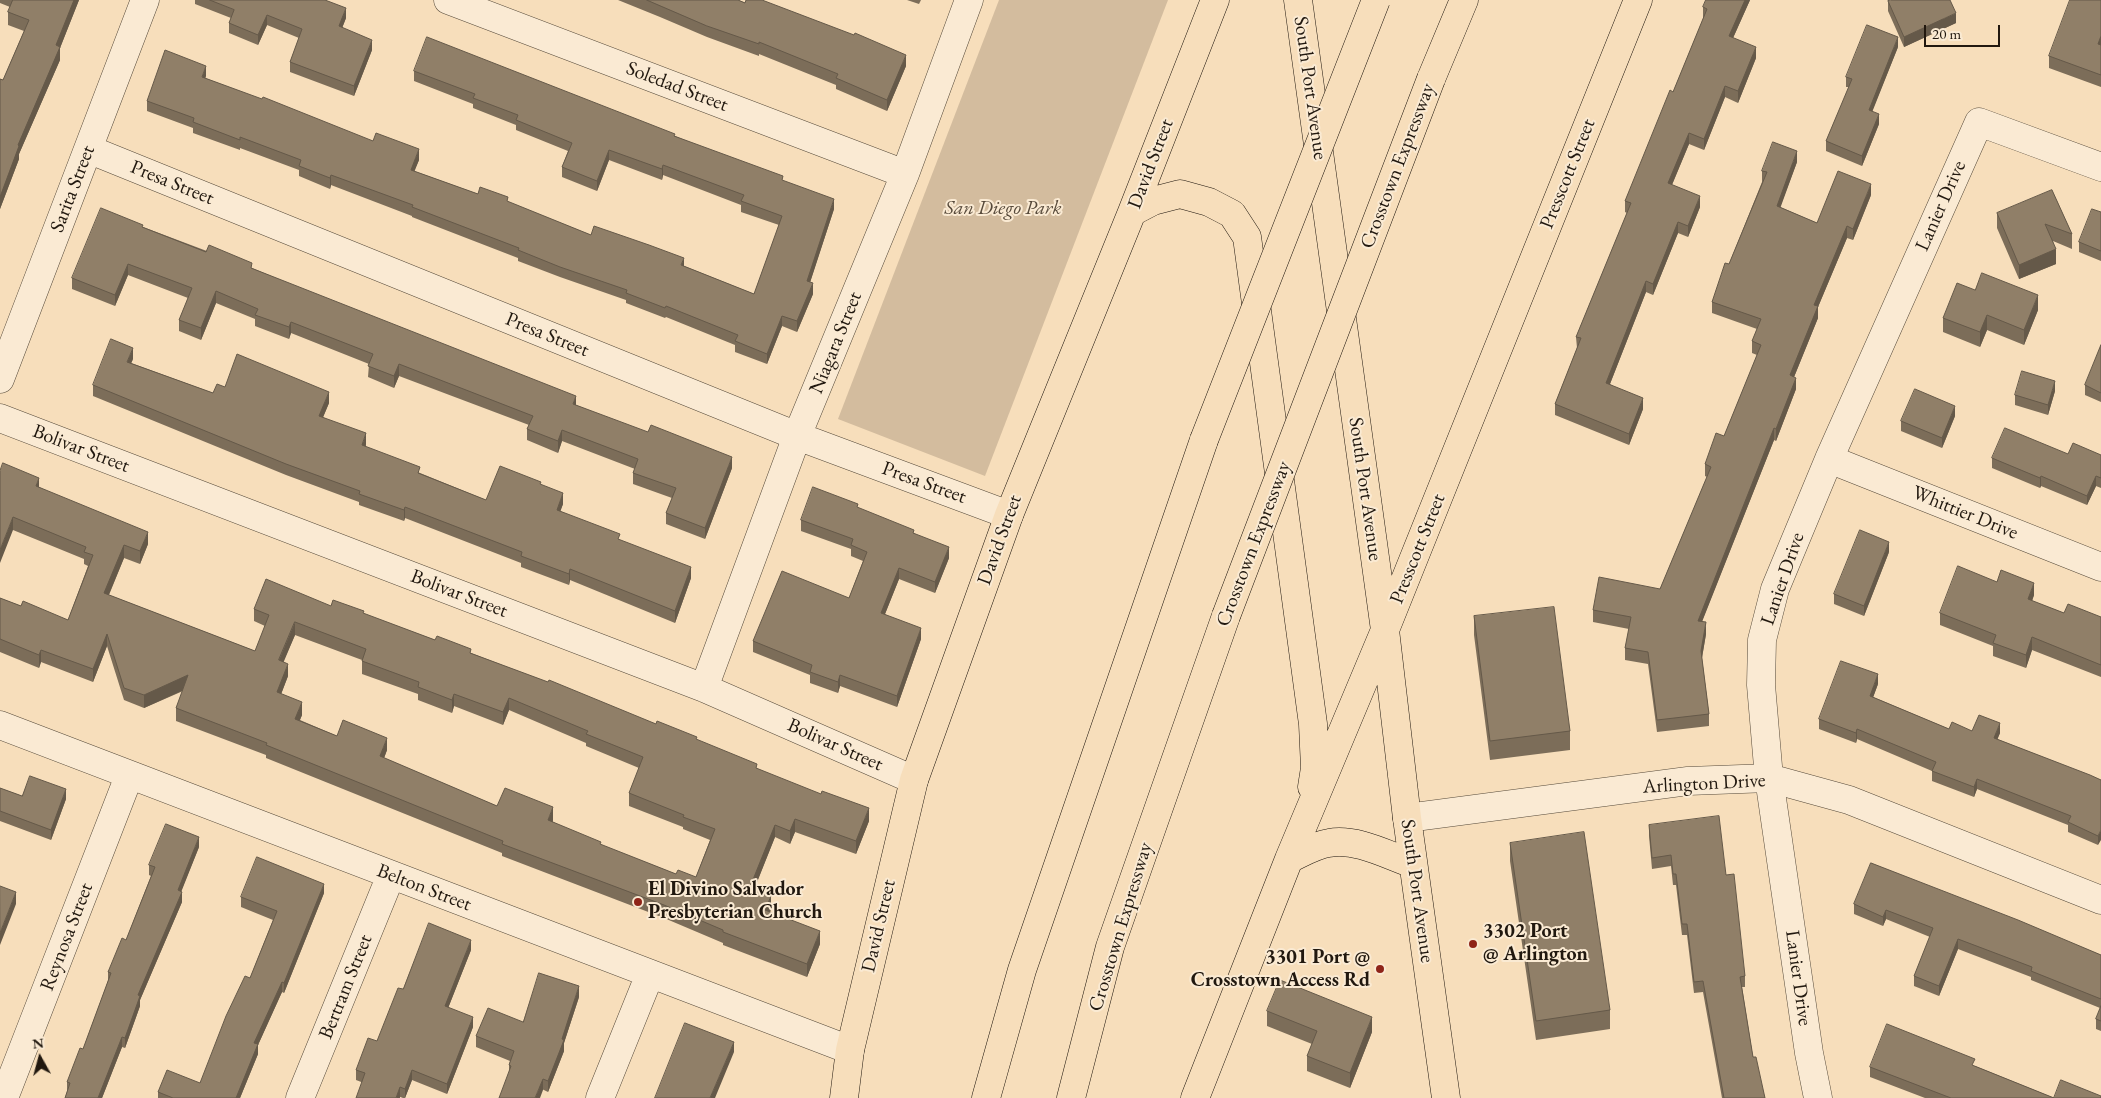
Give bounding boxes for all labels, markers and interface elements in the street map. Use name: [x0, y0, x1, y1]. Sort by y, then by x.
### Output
street label: South Port Avenue: [1288, 15, 1332, 161]
scale bar: [1926, 15, 2002, 47]
text: 20 m: [1932, 24, 1961, 43]
street label: Soledad Street: [623, 57, 731, 117]
street label: Crosstown Expressway: [1355, 80, 1441, 252]
street label: Presscott Street: [1535, 115, 1601, 233]
street label: David Street: [1123, 116, 1179, 212]
street label: Sarita Street: [45, 142, 101, 236]
street label: Presa Street: [127, 155, 217, 211]
street label: Lanier Drive: [1910, 157, 1972, 255]
park label: San Diego Park: [944, 197, 1062, 221]
street label: Niagara Street: [805, 288, 867, 398]
street label: Presa Street: [502, 307, 592, 363]
street label: South Port Avenue: [1343, 416, 1387, 562]
street label: Bolivar Street: [29, 420, 133, 478]
street label: Presa Street: [879, 457, 969, 509]
street label: Crosstown Expressway: [1211, 458, 1297, 630]
street label: Whittier Drive: [1908, 481, 2022, 545]
street label: Presscott Street: [1385, 490, 1451, 608]
street label: David Street: [973, 492, 1027, 588]
street label: Lanier Drive: [1756, 530, 1810, 628]
street label: Bolivar Street: [407, 565, 511, 623]
street label: Bolivar Street: [783, 713, 887, 777]
street label: Arlington Drive: [1642, 769, 1766, 799]
street label: South Port Avenue: [1395, 818, 1439, 964]
street label: Crosstown Expressway: [1084, 840, 1158, 1014]
street label: Belton Street: [373, 859, 475, 917]
street label: David Street: [857, 877, 901, 975]
place label: El Divino Salvador Presbyterian Church: [648, 878, 822, 925]
street label: Reynosa Street: [35, 880, 99, 994]
marker: El Divino Salvador Presbyterian Church: [632, 896, 644, 908]
place label: 3302 Port @ Arlington: [1483, 920, 1588, 967]
street label: Lanier Drive: [1779, 929, 1817, 1027]
street label: Bertram Street: [314, 931, 378, 1043]
marker: 3302 Port @ Arlington: [1467, 938, 1479, 950]
place label: 3301 Port @ Crosstown Access Rd: [1191, 946, 1370, 993]
marker: 3301 Port @ Crosstown Access Rd: [1374, 963, 1386, 975]
north arrow: [15, 1033, 65, 1083]
text: N: [31, 1033, 45, 1053]

